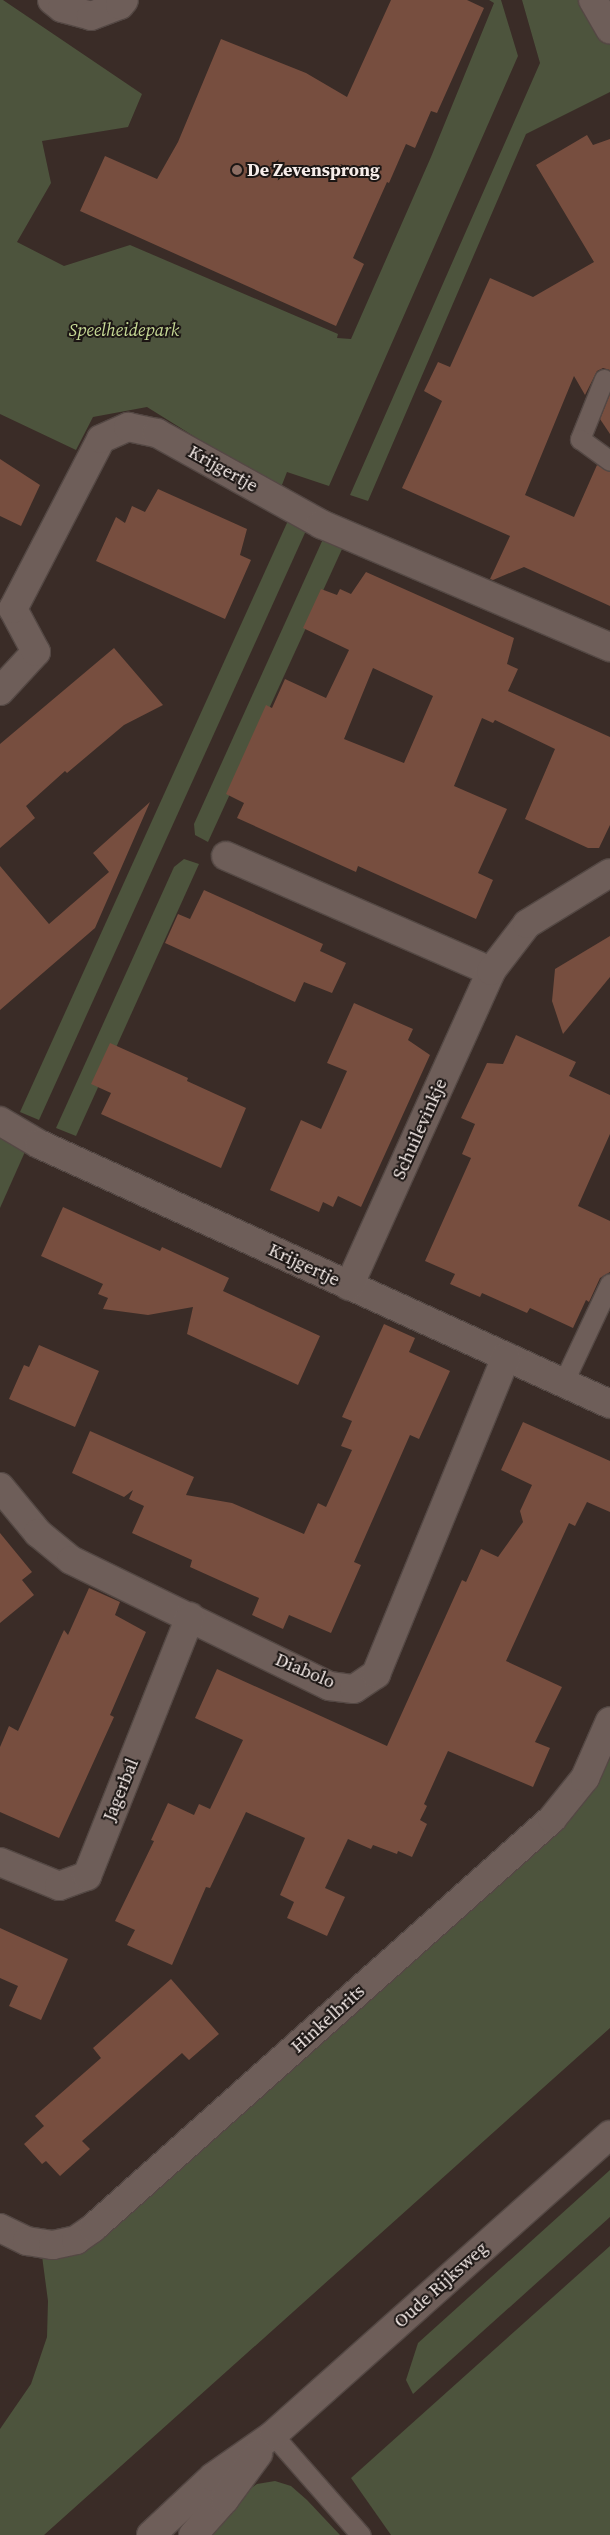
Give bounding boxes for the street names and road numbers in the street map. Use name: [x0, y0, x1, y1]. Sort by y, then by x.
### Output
street label: Krijgertje: [184, 441, 262, 497]
street label: Schuilevinkje: [388, 1075, 452, 1183]
street label: Krijgertje: [265, 1239, 343, 1291]
street label: Diabolo: [272, 1649, 338, 1693]
street label: Jagerbal: [99, 1755, 143, 1825]
street label: Hinkelbrits: [287, 1980, 369, 2058]
street label: Oude Rijksweg: [390, 2237, 492, 2333]

